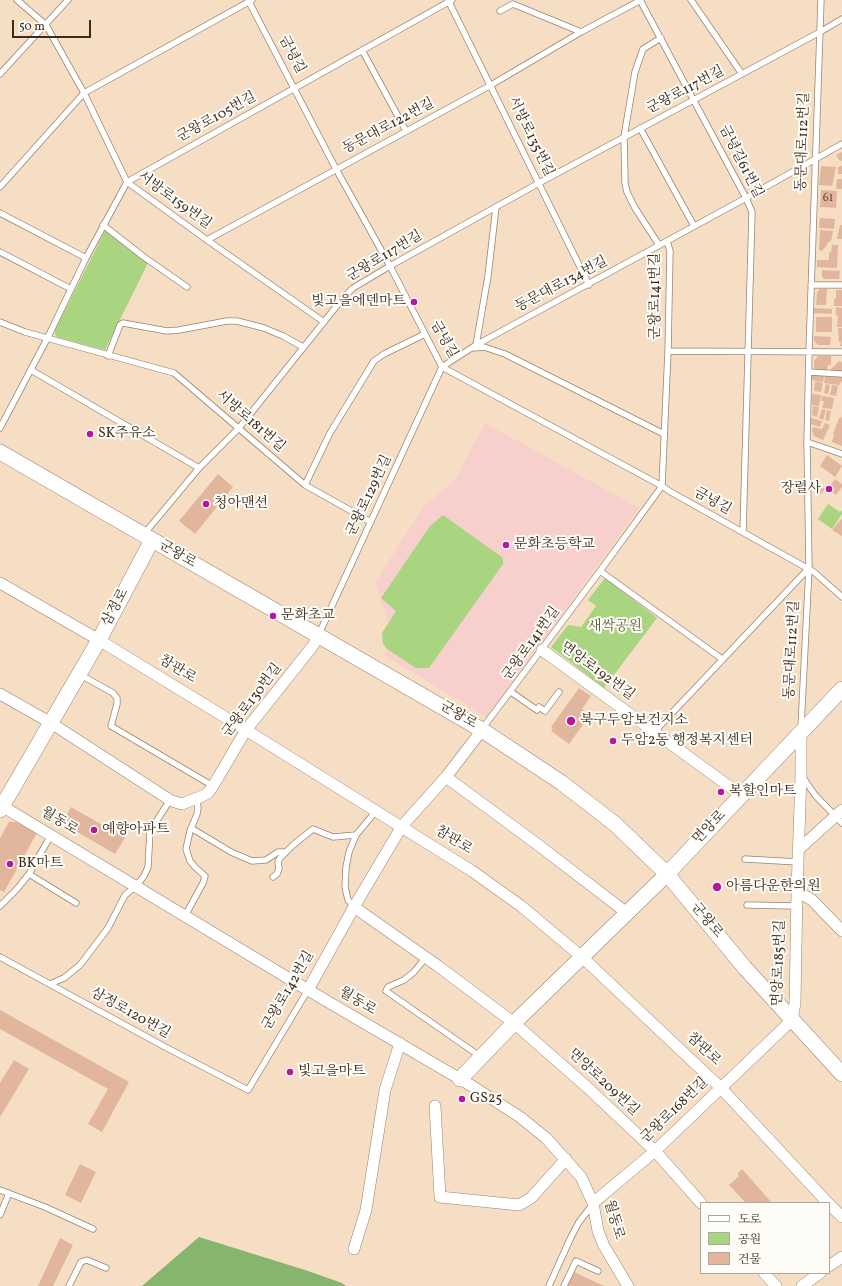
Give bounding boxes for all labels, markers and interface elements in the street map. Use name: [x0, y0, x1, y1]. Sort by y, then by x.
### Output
scale bar: [14, 12, 93, 38]
text: 50 m: [19, 19, 45, 35]
street label: 금녕길: [274, 33, 308, 77]
street label: 군왕로117번길: [644, 64, 728, 118]
street label: 군왕로105번길: [174, 89, 260, 147]
street label: 동문대로112번길: [794, 92, 814, 192]
street label: 서방로135번길: [503, 94, 557, 180]
street label: 동문대로122번길: [340, 96, 438, 158]
street label: 금녕길61번길: [714, 122, 766, 202]
street label: 서방로159번길: [134, 169, 214, 233]
house number: 61: [823, 192, 833, 206]
street label: 군왕로117번길: [344, 228, 426, 286]
street label: 군왕로141번길: [648, 253, 664, 339]
street label: 동문대로134번길: [513, 254, 611, 316]
place label: 빛고을에덴마트: [311, 294, 406, 310]
marker: 빛고을에덴마트: [409, 297, 419, 307]
street label: 금녕길: [426, 318, 460, 362]
street label: 서방로181번길: [212, 388, 288, 456]
place label: SK주유소: [98, 426, 156, 442]
marker: SK주유소: [85, 429, 95, 439]
street label: 군왕로129번길: [344, 453, 396, 539]
place label: 장렬사: [780, 481, 821, 497]
marker: 장렬사: [824, 484, 834, 494]
street label: 금녕길: [690, 485, 734, 519]
place label: 청아맨션: [214, 496, 268, 512]
marker: 청아맨션: [201, 499, 211, 509]
place label: 문화초등학교: [514, 537, 595, 553]
street label: 군왕로: [155, 538, 199, 572]
marker: 문화초등학교: [501, 540, 511, 550]
street label: 삼정로: [99, 586, 133, 630]
street label: 동문대로112번길: [782, 600, 804, 700]
street label: 군왕로141번길: [500, 604, 564, 684]
place label: 문화초교: [281, 608, 335, 624]
marker: 문화초교: [268, 611, 278, 621]
park label: 새싹공원: [588, 619, 642, 635]
street label: 면앙로192번길: [557, 639, 637, 705]
street label: 참판로: [155, 652, 199, 688]
street label: 군왕로130번길: [220, 661, 286, 741]
street label: 군왕로: [436, 699, 480, 733]
place label: 북구두암보건지소: [580, 713, 688, 729]
marker: 북구두암보건지소: [565, 715, 577, 727]
place label: 두암2동 행정복지센터: [621, 733, 753, 749]
marker: 두암2동 행정복지센터: [608, 736, 618, 746]
place label: 복할인마트: [729, 784, 797, 800]
marker: 복할인마트: [716, 787, 726, 797]
street label: 월동로: [37, 804, 81, 840]
street label: 면앙로: [690, 808, 730, 848]
place label: 예향아파트: [102, 822, 170, 838]
street label: 참판로: [431, 823, 475, 859]
marker: 예향아파트: [89, 825, 99, 835]
place label: BK마트: [18, 856, 63, 872]
marker: BK마트: [5, 859, 15, 869]
place label: 아름다운한의원: [726, 879, 821, 895]
marker: 아름다운한의원: [711, 881, 723, 893]
street label: 군왕로: [687, 900, 725, 942]
street label: 면앙로185번길: [770, 919, 790, 1007]
street label: 군왕로142번길: [259, 948, 319, 1034]
street label: 월동로: [335, 984, 379, 1020]
street label: 삼정로120번길: [87, 985, 173, 1043]
street label: 참판로: [682, 1030, 724, 1070]
street label: 면앙로209번길: [564, 1046, 642, 1120]
place label: 빛고을마트: [298, 1064, 366, 1080]
marker: 빛고을마트: [285, 1067, 295, 1077]
street label: 군왕로168번길: [638, 1075, 712, 1147]
place label: GS25: [470, 1091, 502, 1107]
marker: GS25: [457, 1094, 467, 1104]
street label: 월동로: [599, 1198, 627, 1242]
legend: [700, 1202, 830, 1274]
text: 도로: [738, 1212, 761, 1228]
text: 공원: [738, 1232, 761, 1248]
text: 건물: [738, 1252, 761, 1268]

